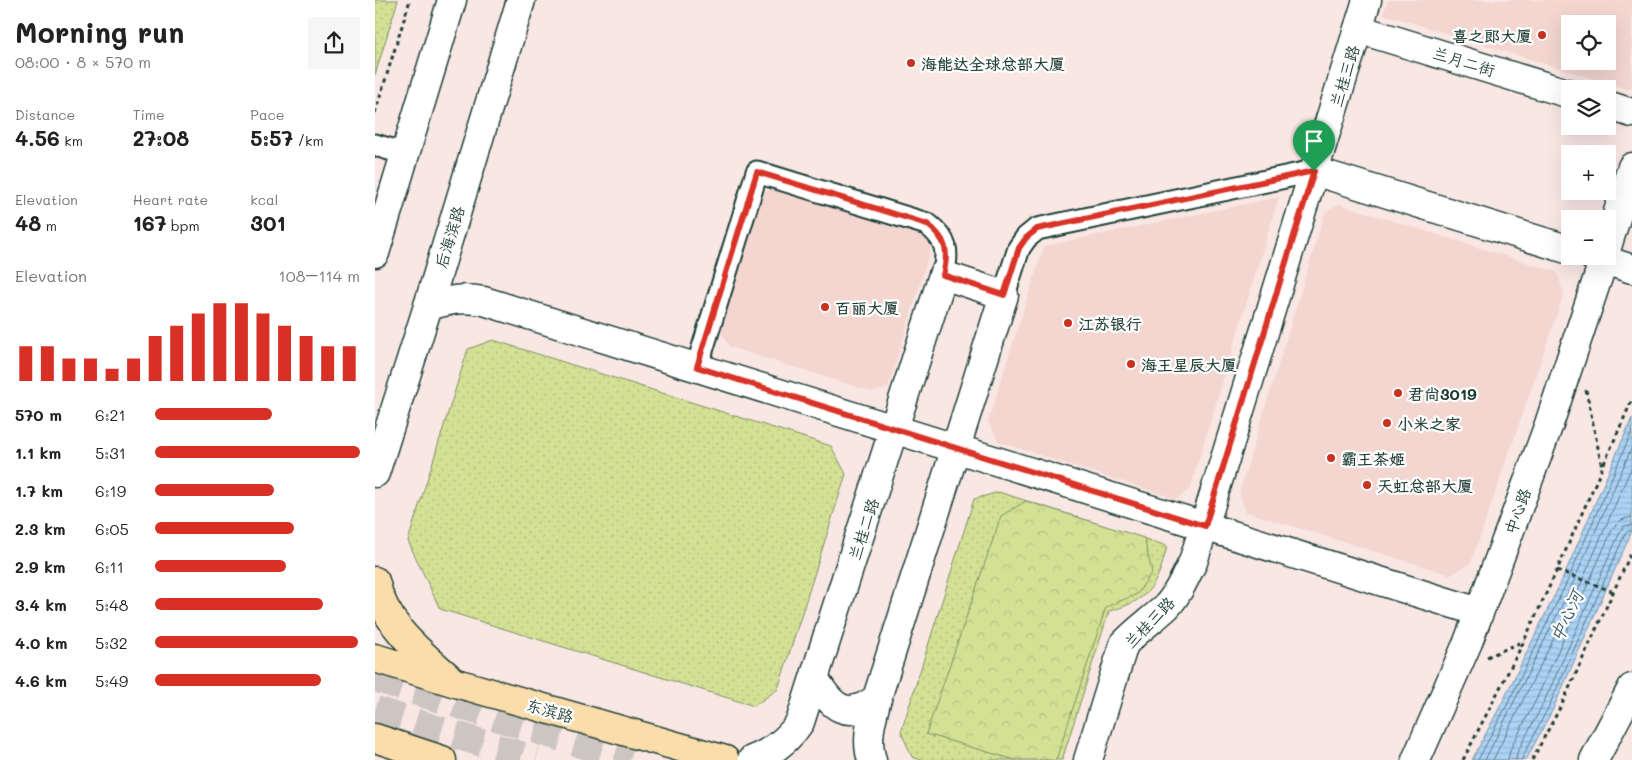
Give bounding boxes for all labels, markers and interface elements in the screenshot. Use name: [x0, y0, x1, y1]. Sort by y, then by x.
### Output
text: Morning run: [15, 14, 184, 50]
map controls: [1561, 15, 1616, 265]
button: locate: [1561, 15, 1616, 70]
button: share: [308, 17, 360, 69]
place label: 喜之郎大厦: [1452, 25, 1532, 46]
marker: 喜之郎大厦: [1536, 29, 1548, 41]
street label: 兰桂三路: [1325, 42, 1363, 110]
street label: 兰月二街: [1430, 42, 1498, 80]
text: 08:00 · 8 × 570 m: [15, 51, 151, 72]
place label: 海能达全球总部大厦: [921, 53, 1065, 74]
marker: 海能达全球总部大厦: [905, 57, 917, 69]
button: layers: [1561, 80, 1616, 135]
text: Distance: [15, 105, 75, 124]
text: Time: [133, 105, 165, 124]
text: Pace: [250, 105, 285, 124]
pin: [1293, 120, 1335, 171]
text: 4.56: [15, 124, 60, 151]
text: 27:08: [133, 124, 189, 151]
text: 5:57: [250, 124, 293, 151]
icon: arrive: [1300, 127, 1328, 155]
text: km: [60, 131, 83, 150]
text: /km: [293, 131, 324, 150]
button: +: [1561, 145, 1616, 200]
text: Elevation: [15, 190, 78, 209]
text: Heart rate: [133, 190, 208, 209]
text: kcal: [250, 190, 278, 209]
street label: 后海滨路: [430, 203, 468, 271]
text: 48: [15, 209, 41, 236]
text: 167: [133, 209, 166, 236]
text: 301: [250, 209, 286, 236]
button: −: [1561, 210, 1616, 265]
text: m: [41, 216, 57, 235]
text: bpm: [166, 216, 200, 235]
text: Elevation: [15, 265, 87, 286]
text: 108–114 m: [279, 265, 360, 286]
place label: 百丽大厦: [835, 297, 899, 318]
marker: 百丽大厦: [819, 301, 831, 313]
place label: 江苏银行: [1078, 313, 1142, 334]
marker: 江苏银行: [1062, 317, 1074, 329]
place label: 海王星辰大厦: [1141, 354, 1237, 375]
marker: 海王星辰大厦: [1125, 358, 1137, 370]
place label: 君尚3019: [1408, 383, 1477, 404]
marker: 君尚3019: [1392, 387, 1404, 399]
text: 570 m: [15, 404, 62, 425]
text: 6:21: [95, 404, 126, 425]
place label: 小米之家: [1397, 413, 1461, 434]
marker: 小米之家: [1381, 417, 1393, 429]
text: 1.1 km: [15, 442, 61, 463]
text: 5:31: [95, 442, 126, 463]
place label: 霸王茶姬: [1341, 448, 1405, 469]
marker: 霸王茶姬: [1325, 452, 1337, 464]
place label: 天虹总部大厦: [1377, 475, 1473, 496]
marker: 天虹总部大厦: [1361, 479, 1373, 491]
text: 1.7 km: [15, 480, 63, 501]
text: 6:19: [95, 480, 126, 501]
street label: 中心路: [1499, 485, 1535, 537]
street label: 兰桂二路: [843, 495, 883, 563]
text: 2.3 km: [15, 518, 66, 539]
text: 6:05: [95, 518, 129, 539]
text: 2.9 km: [15, 556, 66, 577]
text: 6:11: [95, 556, 124, 577]
water label: 中心河: [1544, 584, 1590, 646]
street label: 兰桂三路: [1119, 592, 1179, 652]
text: 3.4 km: [15, 594, 67, 615]
text: 5:48: [95, 594, 128, 615]
text: 4.0 km: [15, 632, 67, 653]
text: 5:32: [95, 632, 128, 653]
text: 4.6 km: [15, 670, 67, 691]
text: 5:49: [95, 670, 128, 691]
street label: 东滨路: [524, 693, 576, 727]

